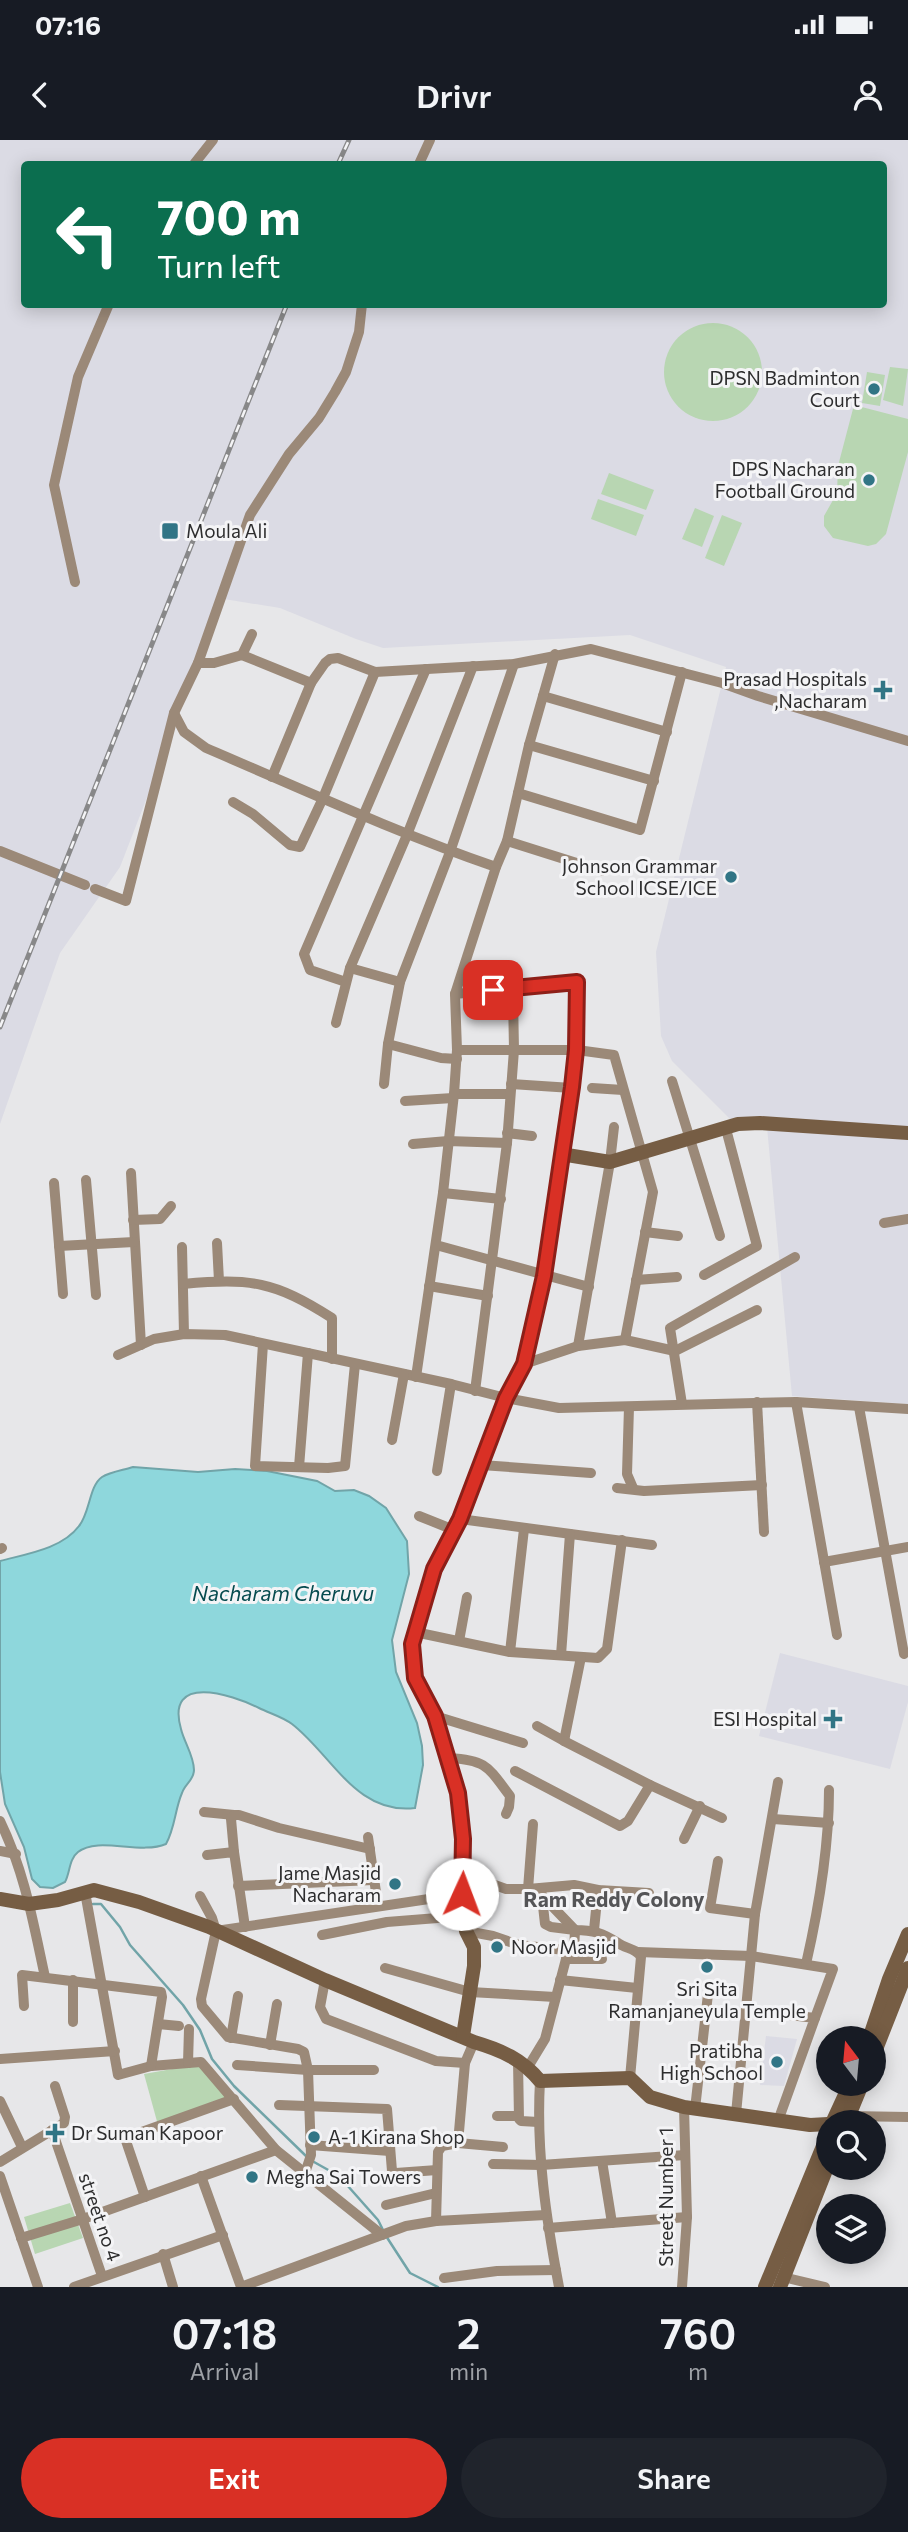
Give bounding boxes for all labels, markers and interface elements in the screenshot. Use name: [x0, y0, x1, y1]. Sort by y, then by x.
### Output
text: 07:16: [35, 9, 101, 40]
text: Drivr: [416, 75, 492, 115]
icon: back: [21, 76, 59, 114]
icon: person: [849, 76, 887, 114]
text: 700 m: [157, 185, 301, 245]
icon: left: [42, 189, 133, 280]
text: Turn left: [157, 245, 281, 285]
place label: DPSN Badminton Court: [710, 366, 860, 411]
marker: DPSN Badminton Court: [866, 381, 882, 397]
place label: DPS Nacharan Football Ground: [715, 457, 855, 502]
marker: DPS Nacharan Football Ground: [861, 472, 877, 488]
place label: Moula Ali: [186, 519, 267, 542]
marker: Moula Ali: [160, 521, 180, 541]
place label: Prasad Hospitals ,Nacharam: [723, 667, 867, 712]
marker: Prasad Hospitals ,Nacharam: [873, 680, 893, 700]
place label: Johnson Grammar School ICSE/ICE: [562, 854, 717, 899]
marker: Johnson Grammar School ICSE/ICE: [723, 869, 739, 885]
pin: [463, 960, 523, 1020]
icon: arrive: [474, 971, 512, 1009]
water label: Nacharam Cheruvu: [192, 1580, 374, 1605]
place label: ESI Hospital: [713, 1707, 817, 1730]
marker: ESI Hospital: [823, 1709, 843, 1729]
position arrow: [425, 1857, 499, 1931]
place label: Jame Masjid Nacharam: [278, 1861, 381, 1906]
marker: Jame Masjid Nacharam: [387, 1876, 403, 1892]
district label: Ram Reddy Colony: [523, 1886, 705, 1911]
place label: Noor Masjid: [511, 1935, 617, 1958]
marker: Noor Masjid: [489, 1939, 505, 1955]
marker: Sri Sita Ramanjaneyula Temple: [699, 1959, 715, 1975]
place label: Sri Sita Ramanjaneyula Temple: [608, 1977, 806, 2022]
north arrow: [816, 2026, 886, 2096]
map controls: [816, 2026, 886, 2264]
place label: Pratibha High School: [660, 2039, 763, 2084]
marker: Pratibha High School: [769, 2054, 785, 2070]
button: search: [816, 2110, 886, 2180]
place label: Dr Suman Kapoor: [71, 2121, 224, 2144]
marker: Dr Suman Kapoor: [45, 2123, 65, 2143]
place label: A-1 Kirana Shop: [328, 2125, 465, 2148]
street label: Street Number 1: [654, 2127, 677, 2267]
marker: A-1 Kirana Shop: [306, 2129, 322, 2145]
place label: Megha Sai Towers: [266, 2165, 421, 2188]
street label: street no 4: [75, 2169, 126, 2264]
marker: Megha Sai Towers: [244, 2169, 260, 2185]
button: layers: [816, 2194, 886, 2264]
text: 07:18: [172, 2306, 277, 2358]
text: 2: [457, 2306, 481, 2358]
text: 760: [660, 2306, 736, 2358]
text: Arrival: [190, 2357, 259, 2385]
text: min: [449, 2357, 488, 2385]
text: m: [688, 2357, 708, 2385]
button: Exit: [21, 2438, 447, 2518]
button: Share: [461, 2438, 887, 2518]

